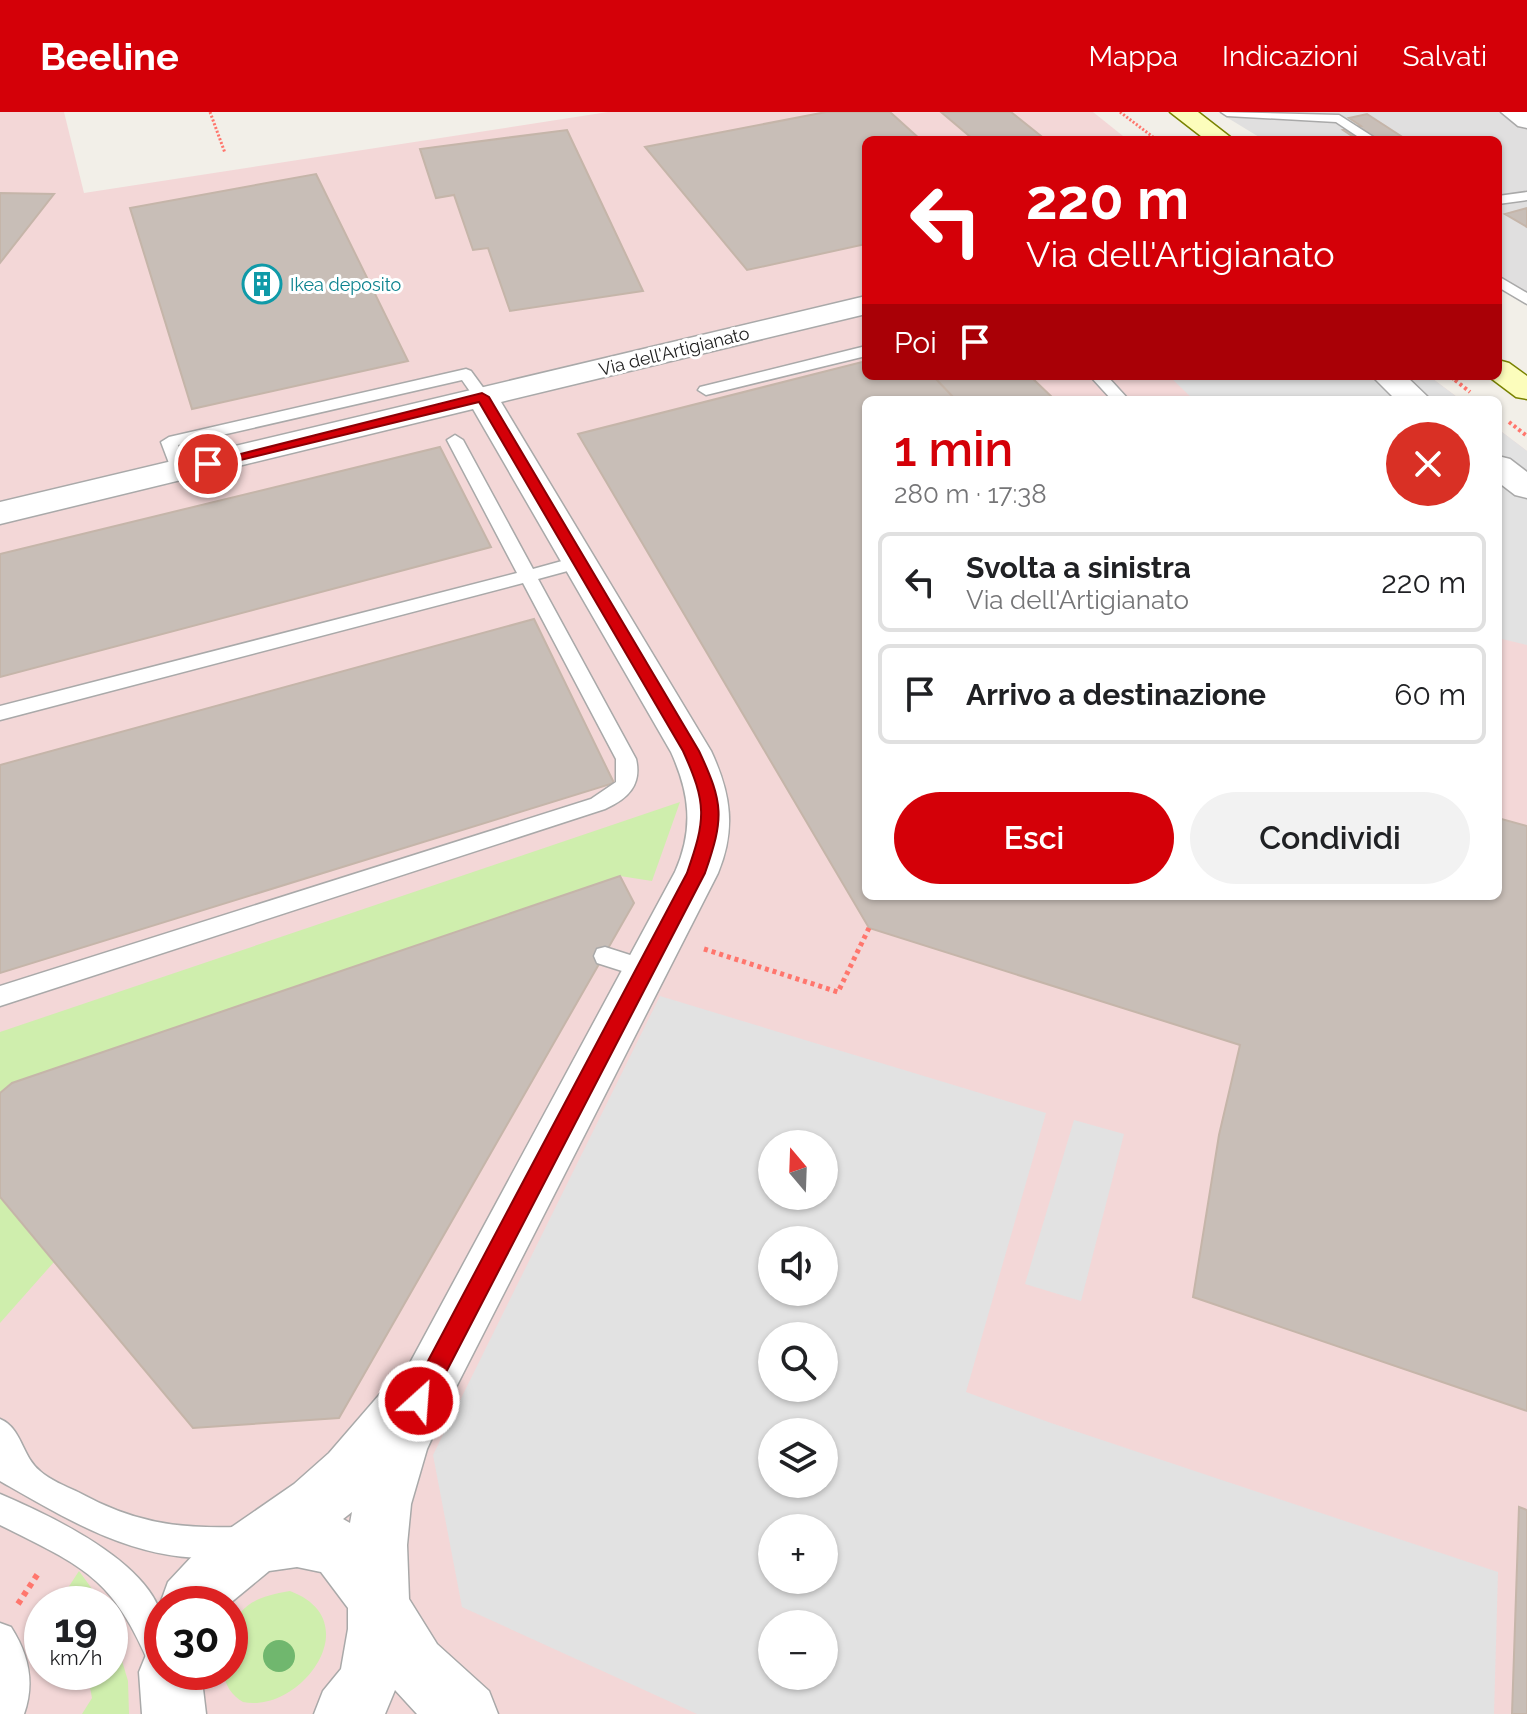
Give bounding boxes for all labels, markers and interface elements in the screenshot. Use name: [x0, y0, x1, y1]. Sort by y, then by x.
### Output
text: Beeline: [40, 34, 179, 79]
text: Mappa: [1089, 40, 1178, 73]
text: Indicazioni: [1222, 40, 1358, 73]
text: Salvati: [1402, 40, 1487, 73]
text: 220 m: [1026, 166, 1189, 232]
icon: left: [894, 168, 998, 272]
text: Via dell'Artigianato: [1026, 233, 1335, 275]
building icon: Ikea deposito: [241, 263, 283, 305]
place label: Ikea deposito: [290, 274, 402, 295]
icon: arrive: [953, 320, 997, 364]
street label: Via dell'Artigianato: [597, 322, 752, 380]
text: Poi: [894, 325, 937, 360]
text: 1 min: [894, 421, 1013, 477]
button: close: [1386, 422, 1470, 506]
pin: [174, 430, 242, 498]
icon: arrive: [186, 442, 230, 486]
text: 280 m · 17:38: [894, 479, 1047, 509]
text: Svolta a sinistra: [966, 550, 1191, 585]
icon: left: [898, 560, 942, 604]
text: 220 m: [1381, 565, 1466, 600]
text: Via dell'Artigianato: [966, 585, 1189, 615]
icon: arrive: [898, 672, 942, 716]
text: Arrivo a destinazione: [966, 677, 1266, 712]
text: 60 m: [1394, 677, 1466, 712]
button: Esci: [894, 792, 1174, 884]
button: Condividi: [1190, 792, 1470, 884]
north arrow: [758, 1130, 838, 1210]
map controls: [758, 1130, 838, 1690]
button: sound: [758, 1226, 838, 1306]
button: search: [758, 1322, 838, 1402]
position arrow: [377, 1359, 461, 1443]
button: layers: [758, 1418, 838, 1498]
button: +: [758, 1514, 838, 1594]
speed limit sign: 30: [144, 1586, 248, 1690]
text: 19: [54, 1604, 98, 1651]
button: −: [758, 1610, 838, 1690]
text: km/h: [50, 1646, 102, 1670]

